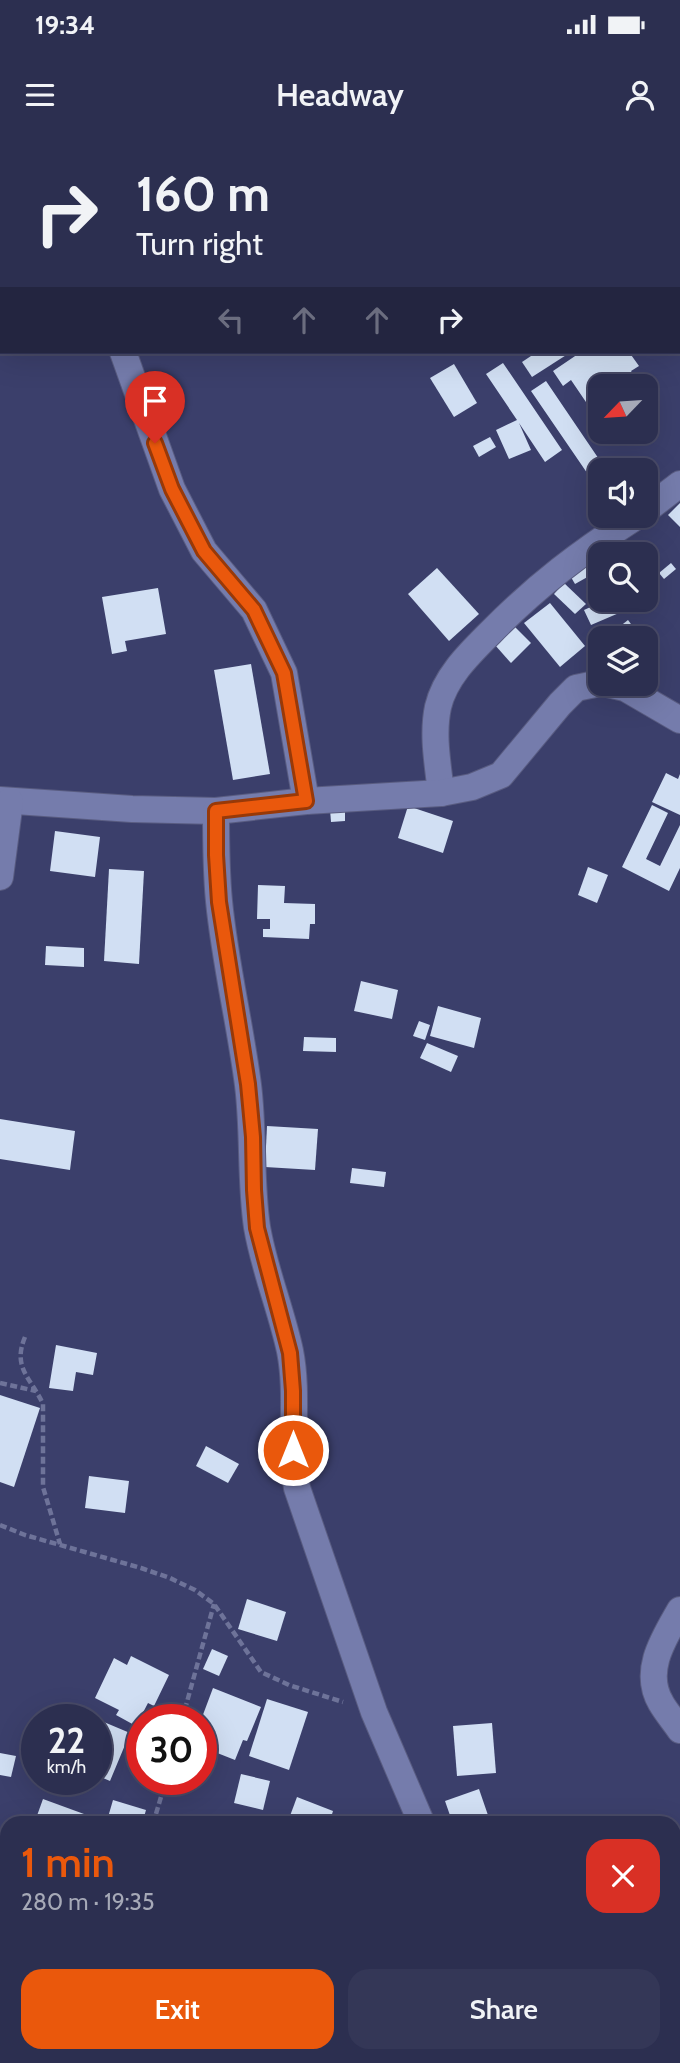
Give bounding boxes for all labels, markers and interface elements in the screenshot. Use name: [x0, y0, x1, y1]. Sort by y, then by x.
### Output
text: 19:34: [35, 9, 95, 41]
text: Headway: [276, 75, 404, 114]
icon: menu: [21, 76, 59, 114]
icon: person: [621, 76, 659, 114]
text: 160 m: [136, 164, 270, 223]
icon: right: [21, 168, 112, 259]
text: Turn right: [136, 224, 263, 263]
icon: left: [212, 301, 250, 339]
icon: ahead: [285, 301, 323, 339]
icon: ahead: [358, 301, 396, 339]
icon: right: [431, 301, 469, 339]
pin: [125, 371, 185, 443]
north arrow: [588, 374, 658, 444]
map controls: [588, 374, 658, 696]
icon: arrive: [136, 382, 174, 420]
button: sound: [588, 458, 658, 528]
button: search: [588, 542, 658, 612]
button: layers: [588, 626, 658, 696]
position arrow: [256, 1413, 330, 1487]
speed limit sign: 30: [126, 1704, 217, 1795]
text: 22: [48, 1719, 85, 1762]
text: km/h: [47, 1756, 86, 1778]
text: 1 min: [21, 1836, 115, 1888]
button: close: [586, 1839, 660, 1913]
text: 280 m · 19:35: [21, 1888, 154, 1916]
button: Exit: [21, 1969, 334, 2049]
button: Share: [348, 1969, 660, 2049]

